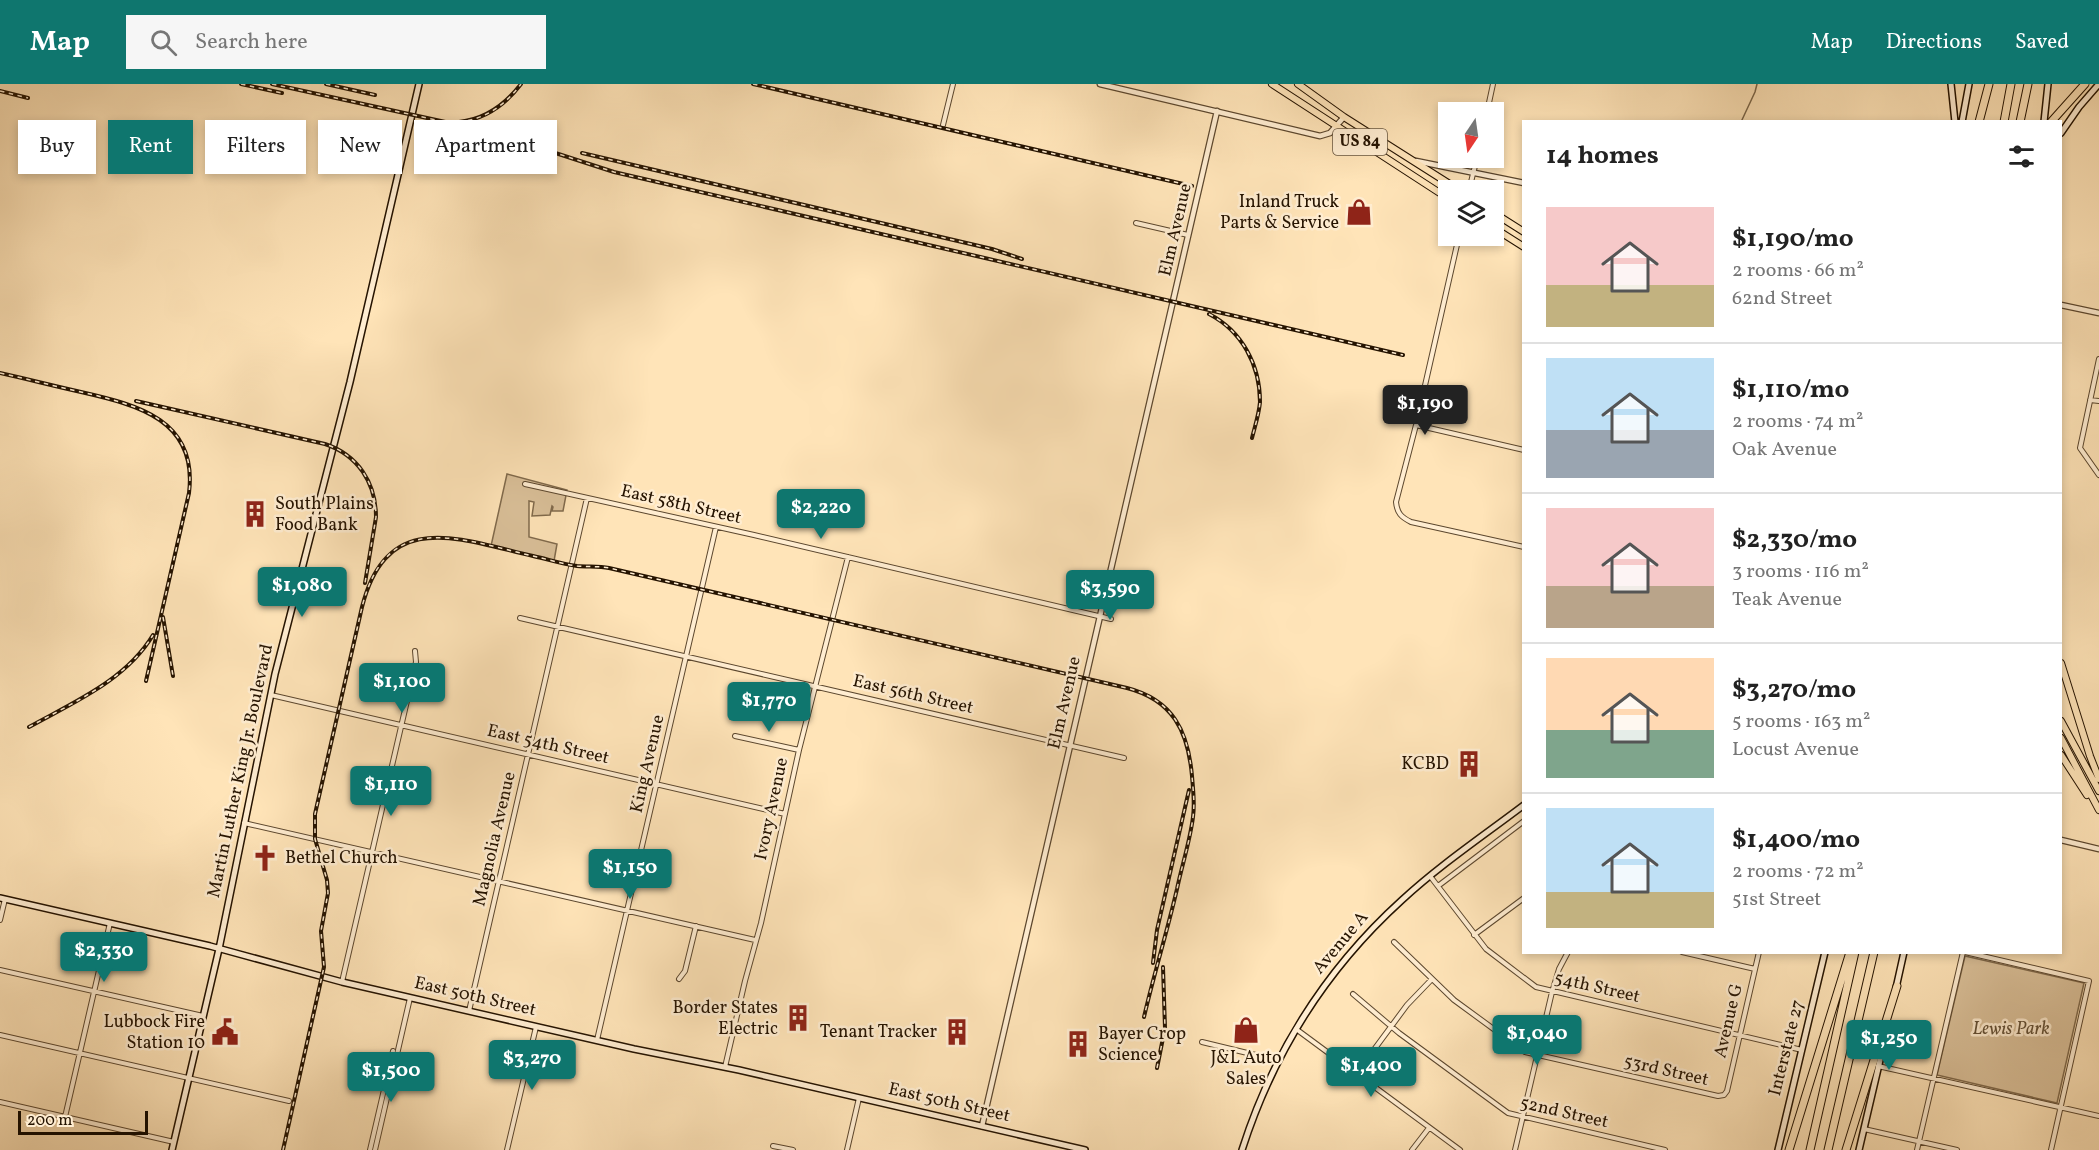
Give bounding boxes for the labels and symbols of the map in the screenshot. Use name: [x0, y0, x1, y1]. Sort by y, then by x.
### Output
north arrow: [1438, 102, 1504, 168]
road number: US 84: [1333, 129, 1387, 155]
street label: Elm Avenue: [1153, 181, 1199, 279]
place label: Inland Truck Parts & Service: [1220, 190, 1339, 236]
shop icon: Inland Truck Parts & Service: [1344, 197, 1374, 227]
pin: $1,190: [1376, 385, 1474, 436]
street label: East 58th Street: [618, 479, 744, 531]
pin: $2,220: [772, 489, 870, 540]
place label: South Plains Food Bank: [275, 492, 374, 538]
building icon: South Plains Food Bank: [240, 499, 270, 529]
pin: $1,080: [253, 567, 351, 618]
pin: $3,590: [1061, 570, 1159, 621]
street label: Martin Luther King Jr. Boulevard: [202, 642, 280, 900]
street label: Elm Avenue: [1042, 654, 1088, 752]
pin: $1,100: [353, 663, 451, 714]
street label: East 56th Street: [850, 669, 976, 721]
pin: $1,770: [720, 682, 818, 733]
street label: King Avenue: [625, 712, 671, 816]
street label: East 54th Street: [484, 719, 612, 771]
building icon: KCBD: [1454, 749, 1484, 779]
place label: KCBD: [1401, 752, 1449, 777]
street label: Ivory Avenue: [749, 755, 795, 863]
pin: $1,110: [342, 766, 440, 817]
street label: Magnolia Avenue: [467, 769, 523, 909]
church icon: Bethel Church: [250, 843, 280, 873]
place label: Bethel Church: [285, 846, 398, 871]
pin: $1,150: [581, 849, 679, 900]
street label: Avenue A: [1307, 906, 1375, 980]
pin: $2,330: [55, 932, 153, 983]
street label: 54th Street: [1552, 966, 1642, 1010]
street label: East 50th Street: [412, 971, 538, 1023]
street label: Avenue G: [1708, 981, 1750, 1061]
place label: Border States Electric: [673, 996, 778, 1042]
street label: Interstate 27: [1763, 997, 1811, 1099]
building icon: Border States Electric: [783, 1003, 813, 1033]
place label: Lubbock Fire Station 10: [104, 1010, 205, 1056]
shop icon: J&L Auto Sales: [1231, 1015, 1261, 1045]
pin: $1,040: [1488, 1015, 1586, 1066]
public building icon: Lubbock Fire Station 10: [210, 1017, 240, 1047]
building icon: Tenant Tracker: [942, 1017, 972, 1047]
park label: Lewis Park: [1973, 1017, 2049, 1042]
place label: Tenant Tracker: [820, 1020, 937, 1045]
pin: $1,250: [1840, 1020, 1938, 1071]
place label: Bayer Crop Science: [1098, 1022, 1186, 1068]
building icon: Bayer Crop Science: [1063, 1029, 1093, 1059]
pin: $3,270: [483, 1040, 581, 1091]
place label: J&L Auto Sales: [1210, 1046, 1282, 1092]
pin: $1,400: [1322, 1047, 1420, 1098]
street label: 53rd Street: [1621, 1049, 1711, 1093]
pin: $1,500: [342, 1052, 440, 1103]
street label: East 50th Street: [886, 1077, 1012, 1129]
street label: 52nd Street: [1517, 1091, 1611, 1135]
scale bar: [18, 1108, 148, 1136]

